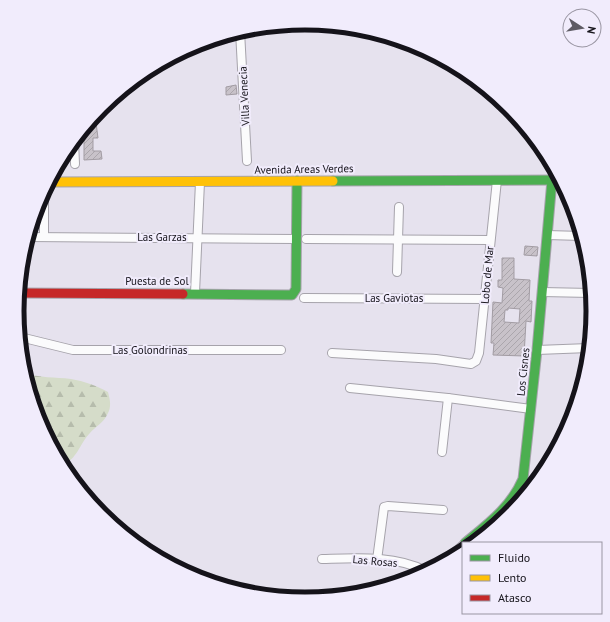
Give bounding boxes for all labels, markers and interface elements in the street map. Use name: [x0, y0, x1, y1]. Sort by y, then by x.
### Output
north arrow: [562, 8, 602, 48]
text: N: [584, 25, 599, 35]
street label: Villa Venecia: [235, 66, 253, 127]
street label: Avenida Areas Verdes: [254, 161, 354, 177]
street label: Las Garzas: [137, 230, 187, 244]
street label: Lobo de Mar: [477, 245, 497, 305]
street label: Puesta de Sol: [125, 274, 189, 288]
street label: Las Gaviotas: [365, 291, 424, 305]
street label: Las Golondrinas: [113, 343, 188, 357]
street label: Los Cisnes: [513, 347, 533, 397]
legend: [462, 542, 602, 614]
text: Fluido: [498, 550, 530, 565]
street label: Las Rosas: [352, 552, 398, 570]
text: Lento: [498, 570, 527, 585]
text: Atasco: [498, 590, 531, 605]

